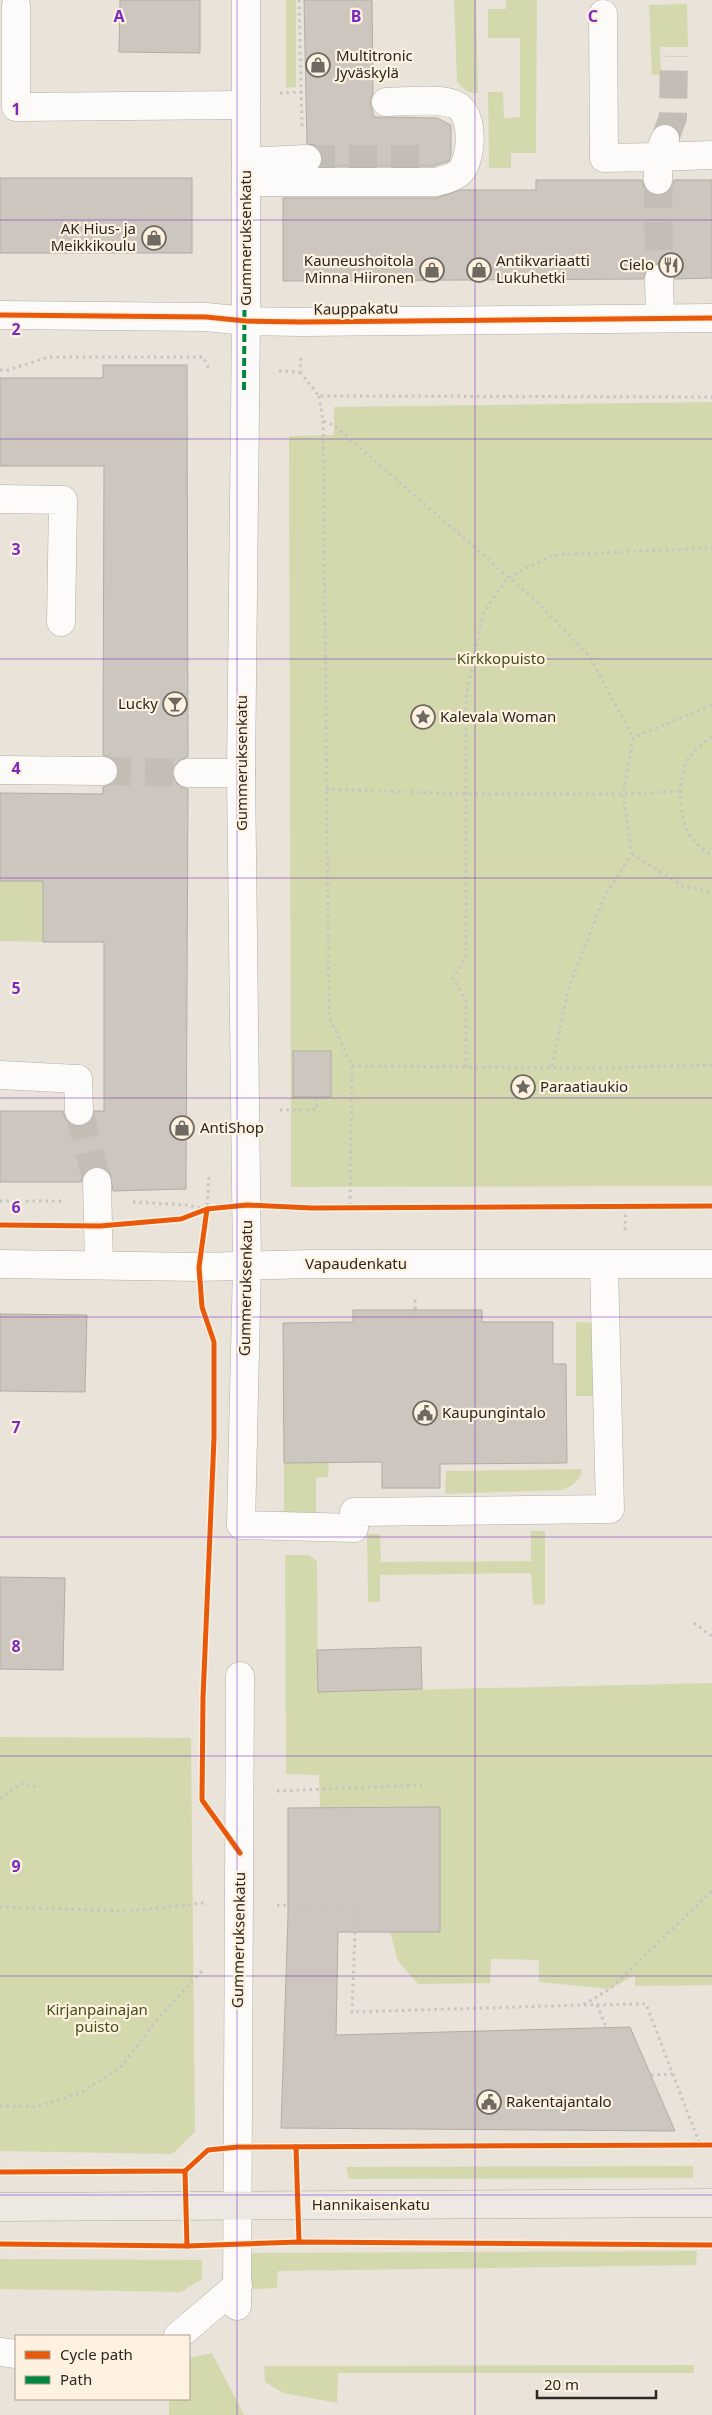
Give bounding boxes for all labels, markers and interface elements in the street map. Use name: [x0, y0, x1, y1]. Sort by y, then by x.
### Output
text: A: [113, 5, 125, 27]
text: B: [351, 5, 361, 27]
text: C: [588, 5, 598, 27]
place label: Multitronic Jyväskylä: [334, 45, 413, 82]
shop icon: Multitronic Jyväskylä: [305, 52, 331, 78]
text: 1: [11, 98, 21, 120]
street label: Gummeruksenkatu: [235, 170, 255, 306]
place label: AK Hius- ja Meikkikoulu: [51, 218, 136, 255]
shop icon: AK Hius- ja Meikkikoulu: [141, 225, 167, 251]
place label: Kauneushoitola Minna Hiironen: [304, 250, 414, 287]
place label: Antikvariaatti Lukuhetki: [496, 250, 590, 287]
restaurant icon: Cielo: [658, 252, 684, 278]
place label: Cielo: [619, 254, 654, 274]
shop icon: Kauneushoitola Minna Hiironen: [419, 257, 445, 283]
shop icon: Antikvariaatti Lukuhetki: [466, 257, 492, 283]
street label: Kauppakatu: [313, 297, 399, 319]
text: 2: [11, 318, 21, 340]
text: 3: [11, 538, 21, 560]
park label: Kirkkopuisto: [457, 648, 545, 668]
bar icon: Lucky: [162, 691, 188, 717]
place label: Lucky: [118, 693, 158, 713]
street label: Gummeruksenkatu: [231, 695, 251, 831]
place icon: Kalevala Woman: [410, 704, 436, 730]
place label: Kalevala Woman: [440, 706, 556, 726]
text: 4: [11, 757, 21, 779]
text: 5: [11, 977, 21, 999]
place icon: Paraatiaukio: [510, 1074, 536, 1100]
place label: Paraatiaukio: [540, 1076, 628, 1096]
shop icon: AntiShop: [169, 1115, 195, 1141]
place label: AntiShop: [200, 1117, 264, 1137]
text: 6: [11, 1196, 21, 1218]
street label: Gummeruksenkatu: [234, 1220, 256, 1356]
street label: Vapaudenkatu: [305, 1253, 407, 1273]
public building icon: Kaupungintalo: [412, 1400, 438, 1426]
place label: Kaupungintalo: [442, 1402, 546, 1422]
text: 7: [11, 1416, 21, 1438]
text: 8: [11, 1635, 21, 1657]
text: 9: [11, 1855, 21, 1877]
street label: Gummeruksenkatu: [227, 1872, 249, 2008]
park label: Kirjanpainajan puisto: [46, 1999, 148, 2036]
public building icon: Rakentajantalo: [476, 2089, 502, 2115]
place label: Rakentajantalo: [506, 2091, 612, 2111]
street label: Hannikaisenkatu: [312, 2194, 430, 2214]
legend: [15, 2335, 190, 2400]
text: Cycle path: [60, 2344, 133, 2364]
scale bar: [537, 2368, 656, 2400]
text: Path: [60, 2369, 92, 2389]
text: 20 m: [544, 2374, 579, 2394]

